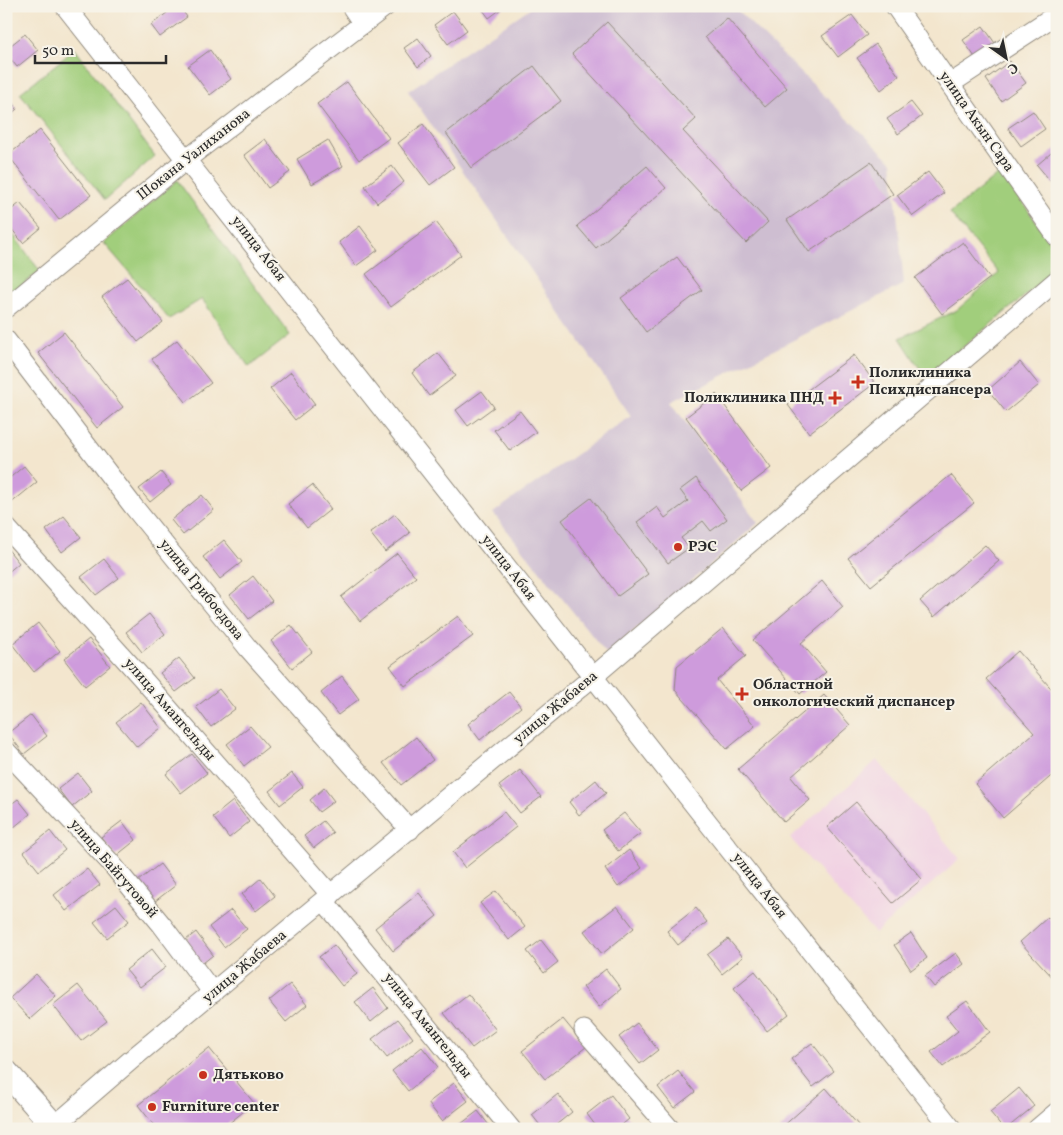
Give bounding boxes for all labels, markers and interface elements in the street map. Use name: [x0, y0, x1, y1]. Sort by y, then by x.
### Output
scale bar: [35, 32, 166, 64]
north arrow: [980, 32, 1030, 82]
text: 50 m: [42, 41, 74, 62]
street label: улица Акын Сара: [935, 68, 1017, 176]
street label: Шокана Уалиханова: [133, 104, 255, 206]
street label: улица Абая: [226, 212, 291, 287]
place label: Поликлиника Психдиспансера: [869, 363, 991, 401]
marker: Поликлиника Психдиспансера: [851, 375, 865, 389]
place label: Поликлиника ПНД: [684, 388, 824, 409]
marker: Поликлиника ПНД: [828, 391, 842, 405]
street label: улица Абая: [476, 531, 541, 606]
street label: улица Грибоедова: [154, 535, 248, 645]
place label: РЭС: [688, 537, 717, 558]
marker: РЭС: [672, 541, 684, 553]
street label: улица Амангельды: [118, 654, 220, 766]
street label: улица Жабаева: [509, 666, 603, 750]
place label: Областной онкологический диспансер: [753, 675, 955, 713]
marker: Областной онкологический диспансер: [735, 687, 749, 701]
street label: улица Байгутовой: [64, 815, 162, 923]
street label: улица Абая: [727, 849, 792, 924]
street label: улица Жабаева: [198, 925, 292, 1009]
street label: улица Амангельды: [378, 969, 476, 1084]
place label: Дятьково: [213, 1065, 284, 1086]
marker: Дятьково: [197, 1069, 209, 1081]
place label: Furniture center: [162, 1097, 279, 1118]
marker: Furniture center: [146, 1101, 158, 1113]

